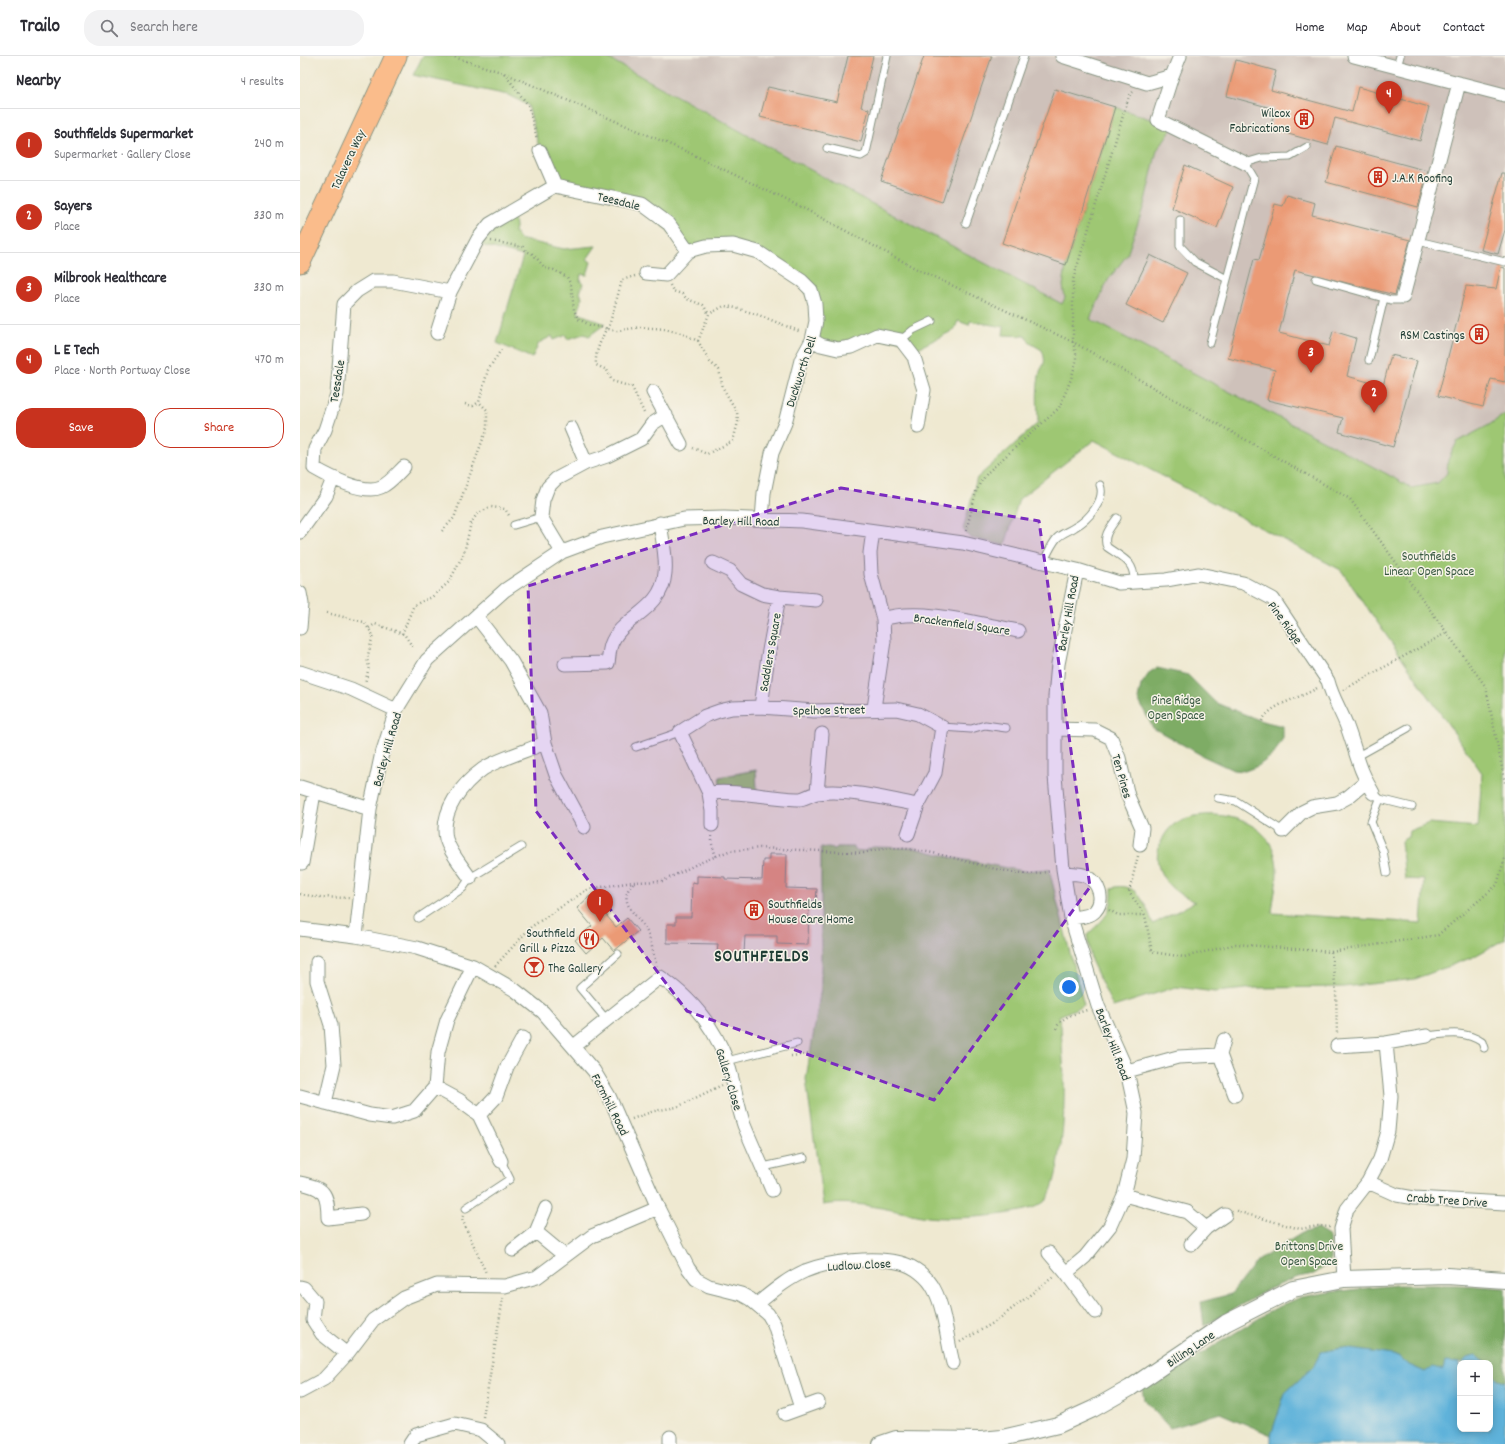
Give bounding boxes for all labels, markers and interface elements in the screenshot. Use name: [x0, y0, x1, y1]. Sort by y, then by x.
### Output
search box: [84, 10, 364, 46]
text: Trailo: [20, 14, 60, 41]
icon: search: [98, 17, 120, 39]
text: Search here: [130, 17, 198, 39]
text: Home: [1295, 18, 1324, 38]
text: Map: [1346, 18, 1368, 38]
text: About: [1390, 18, 1421, 38]
text: Contact: [1443, 18, 1485, 38]
text: Nearby: [16, 70, 60, 94]
text: 4 results: [241, 73, 284, 92]
pin: 4: [1376, 81, 1402, 114]
place label: Wilcox Fabrications: [1230, 105, 1290, 139]
building icon: Wilcox Fabrications: [1293, 108, 1315, 130]
text: Southfields Supermarket: [54, 124, 193, 146]
street label: Talavera Way: [327, 126, 372, 193]
text: 1: [28, 135, 30, 154]
text: 240 m: [254, 135, 284, 154]
text: Supermarket · Gallery Close: [54, 146, 191, 165]
building icon: J.A.K Roofing: [1367, 166, 1389, 188]
place label: J.A.K Roofing: [1392, 170, 1453, 189]
street label: Teesdale: [595, 188, 642, 217]
text: Sayers: [54, 196, 92, 218]
text: 2: [26, 207, 32, 226]
text: 330 m: [253, 207, 284, 226]
text: Place: [54, 218, 80, 237]
text: Milbrook Healthcare: [54, 268, 167, 290]
text: 3: [26, 279, 32, 298]
text: 330 m: [253, 279, 284, 298]
text: Place: [54, 290, 80, 309]
building icon: RSM Castings: [1468, 323, 1490, 345]
place label: RSM Castings: [1400, 327, 1465, 346]
street label: Duckworth Dell: [782, 334, 823, 410]
text: L E Tech: [54, 340, 99, 362]
pin: 3: [1298, 340, 1324, 373]
text: 4: [26, 351, 32, 370]
text: 470 m: [255, 351, 284, 370]
street label: Teesdale: [326, 358, 351, 404]
text: Place · North Portway Close: [54, 362, 190, 381]
pin: 2: [1361, 380, 1387, 413]
button: Save: [16, 408, 146, 448]
button: Share: [154, 408, 284, 448]
street label: Barley Hill Road: [702, 512, 779, 533]
park label: Southfields Linear Open Space: [1384, 548, 1474, 582]
street label: Barley Hill Road: [1053, 574, 1085, 653]
street label: Pine Ridge: [1262, 598, 1306, 649]
street label: Brackenfield Square: [912, 609, 1011, 642]
street label: Saddlers Square: [755, 611, 788, 693]
park label: Pine Ridge Open Space: [1148, 692, 1205, 726]
street label: Spelhoe Street: [793, 701, 866, 722]
street label: Barley Hill Road: [369, 710, 408, 789]
street label: Ten Pines: [1105, 752, 1136, 801]
pin: 1: [587, 889, 613, 922]
place label: Southfields House Care Home: [768, 896, 854, 930]
building icon: Southfields House Care Home: [743, 899, 765, 921]
place label: Southfield Grill & Pizza: [519, 925, 576, 959]
restaurant icon: Southfield Grill & Pizza: [578, 928, 600, 950]
district label: SOUTHFIELDS: [714, 946, 810, 970]
bar icon: The Gallery: [523, 956, 545, 978]
place label: The Gallery: [548, 960, 603, 979]
your location: [1059, 977, 1079, 997]
street label: Barley Hill Road: [1089, 1006, 1134, 1084]
street label: Gallery Close: [709, 1046, 746, 1113]
street label: Farmhill Road: [585, 1071, 633, 1140]
street label: Crabb Tree Drive: [1406, 1189, 1488, 1214]
park label: Brittons Drive Open Space: [1275, 1238, 1343, 1272]
street label: Ludlow Close: [827, 1255, 892, 1278]
street label: Billing Lane: [1163, 1327, 1220, 1373]
map controls: [1457, 1360, 1493, 1432]
button: +: [1457, 1360, 1493, 1396]
button: −: [1457, 1396, 1493, 1432]

